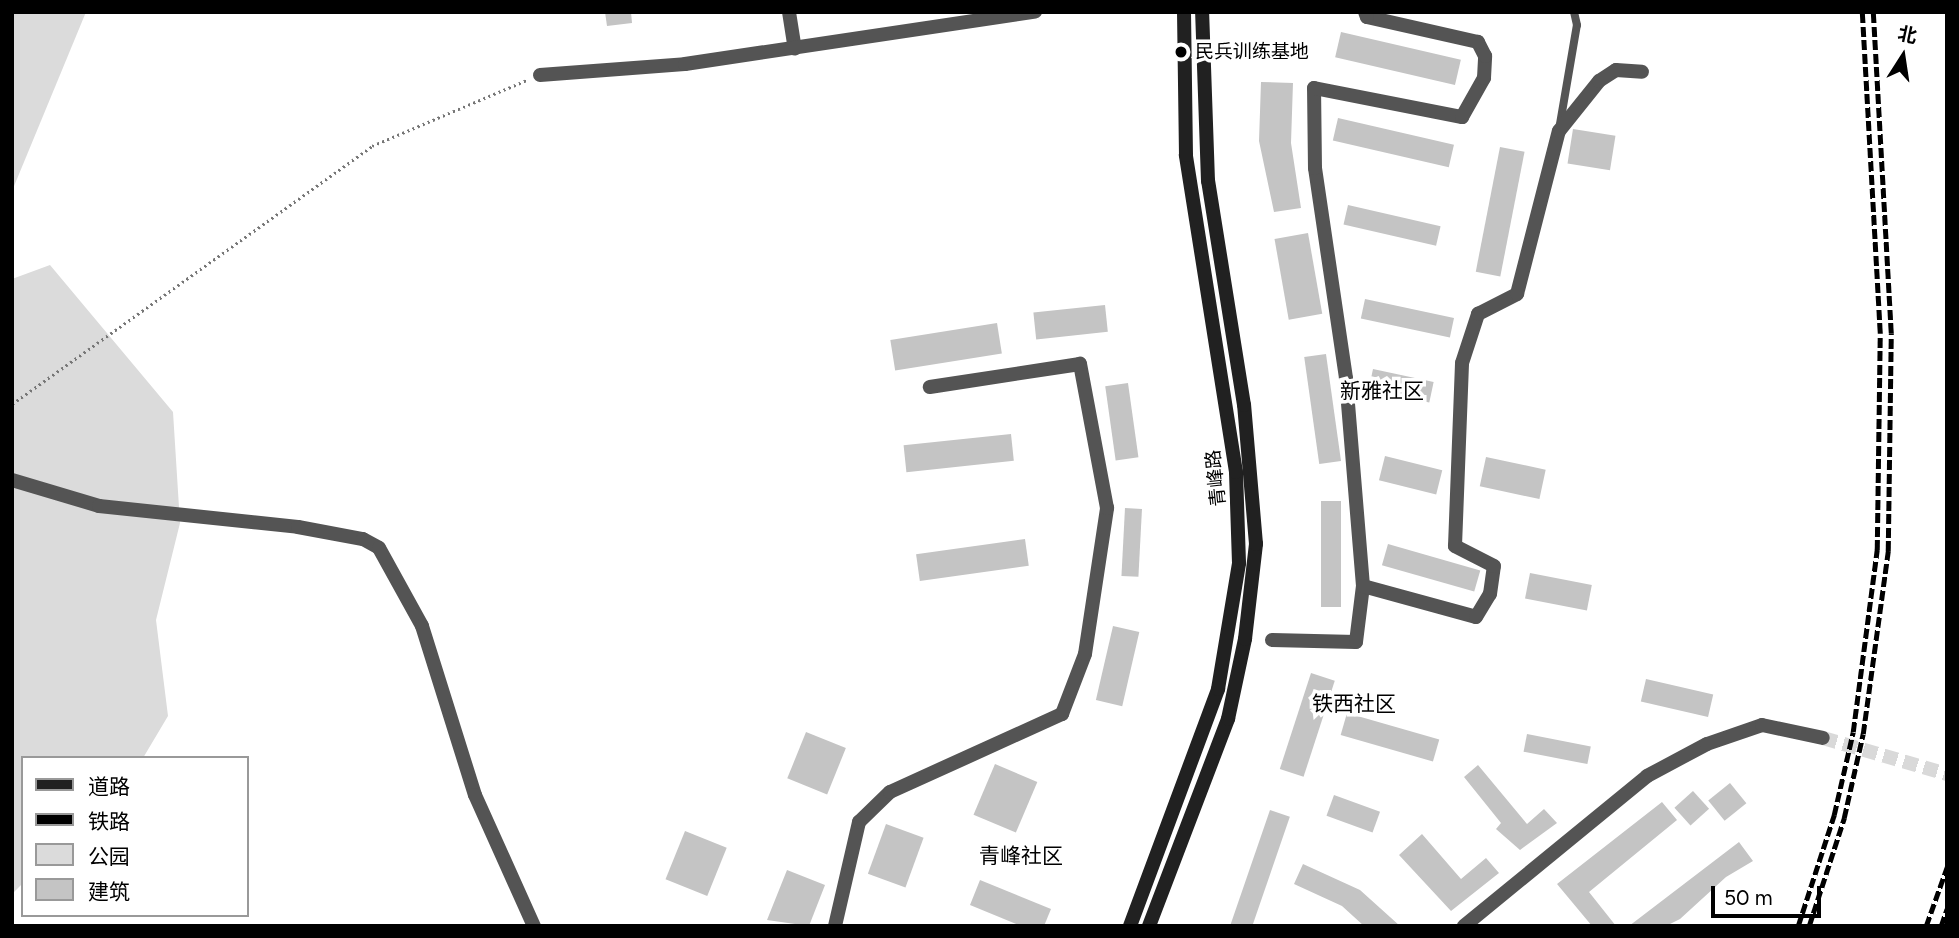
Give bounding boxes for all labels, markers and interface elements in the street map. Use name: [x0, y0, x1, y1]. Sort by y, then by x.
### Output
north arrow: [1868, 21, 1938, 91]
text: 北: [1896, 22, 1919, 48]
place label: 民兵训练基地: [1195, 41, 1309, 63]
marker: 民兵训练基地: [1173, 44, 1189, 60]
district label: 新雅社区: [1340, 378, 1424, 404]
street label: 青峰路: [1202, 448, 1230, 508]
district label: 铁西社区: [1312, 691, 1396, 717]
legend: [21, 756, 248, 917]
text: 道路: [88, 774, 130, 799]
text: 铁路: [88, 809, 130, 834]
district label: 青峰社区: [979, 843, 1063, 869]
text: 公园: [88, 844, 130, 869]
scale bar: [1714, 872, 1824, 916]
text: 建筑: [88, 879, 130, 904]
text: 50 m: [1724, 885, 1773, 910]

